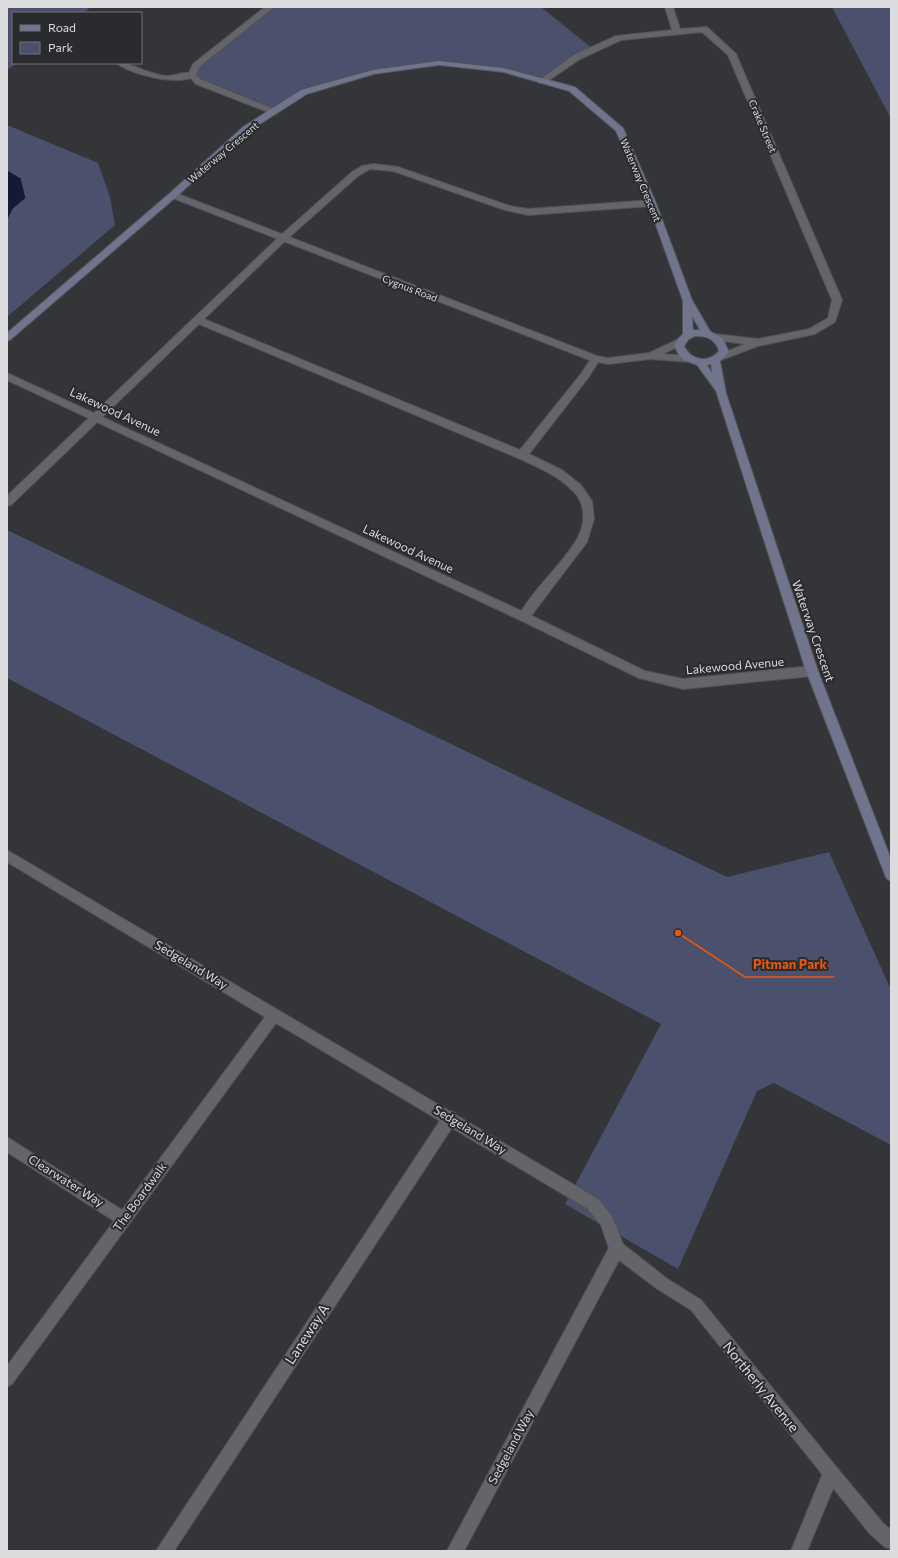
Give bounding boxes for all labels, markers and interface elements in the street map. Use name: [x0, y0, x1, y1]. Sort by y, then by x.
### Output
legend: [12, 12, 142, 64]
text: Road: [48, 20, 76, 34]
text: Park: [48, 40, 74, 54]
street label: Crake Street: [746, 98, 780, 154]
street label: Waterway Crescent: [185, 119, 261, 185]
street label: Waterway Crescent: [618, 137, 664, 223]
street label: Cygnus Road: [381, 272, 440, 304]
street label: Lakewood Avenue: [68, 384, 163, 438]
street label: Lakewood Avenue: [361, 521, 456, 575]
street label: Waterway Crescent: [790, 578, 838, 683]
street label: Lakewood Avenue: [685, 654, 785, 676]
street label: Sedgeland Way: [153, 937, 230, 991]
callout: Pitman Park: [745, 952, 834, 977]
text: Pitman Park: [753, 956, 827, 972]
street label: Sedgeland Way: [432, 1102, 509, 1156]
street label: Clearwater Way: [26, 1151, 107, 1209]
street label: The Boardwalk: [110, 1159, 169, 1233]
street label: Laneway A: [281, 1300, 333, 1367]
street label: Northerly Avenue: [720, 1338, 803, 1435]
street label: Sedgeland Way: [485, 1407, 536, 1486]

